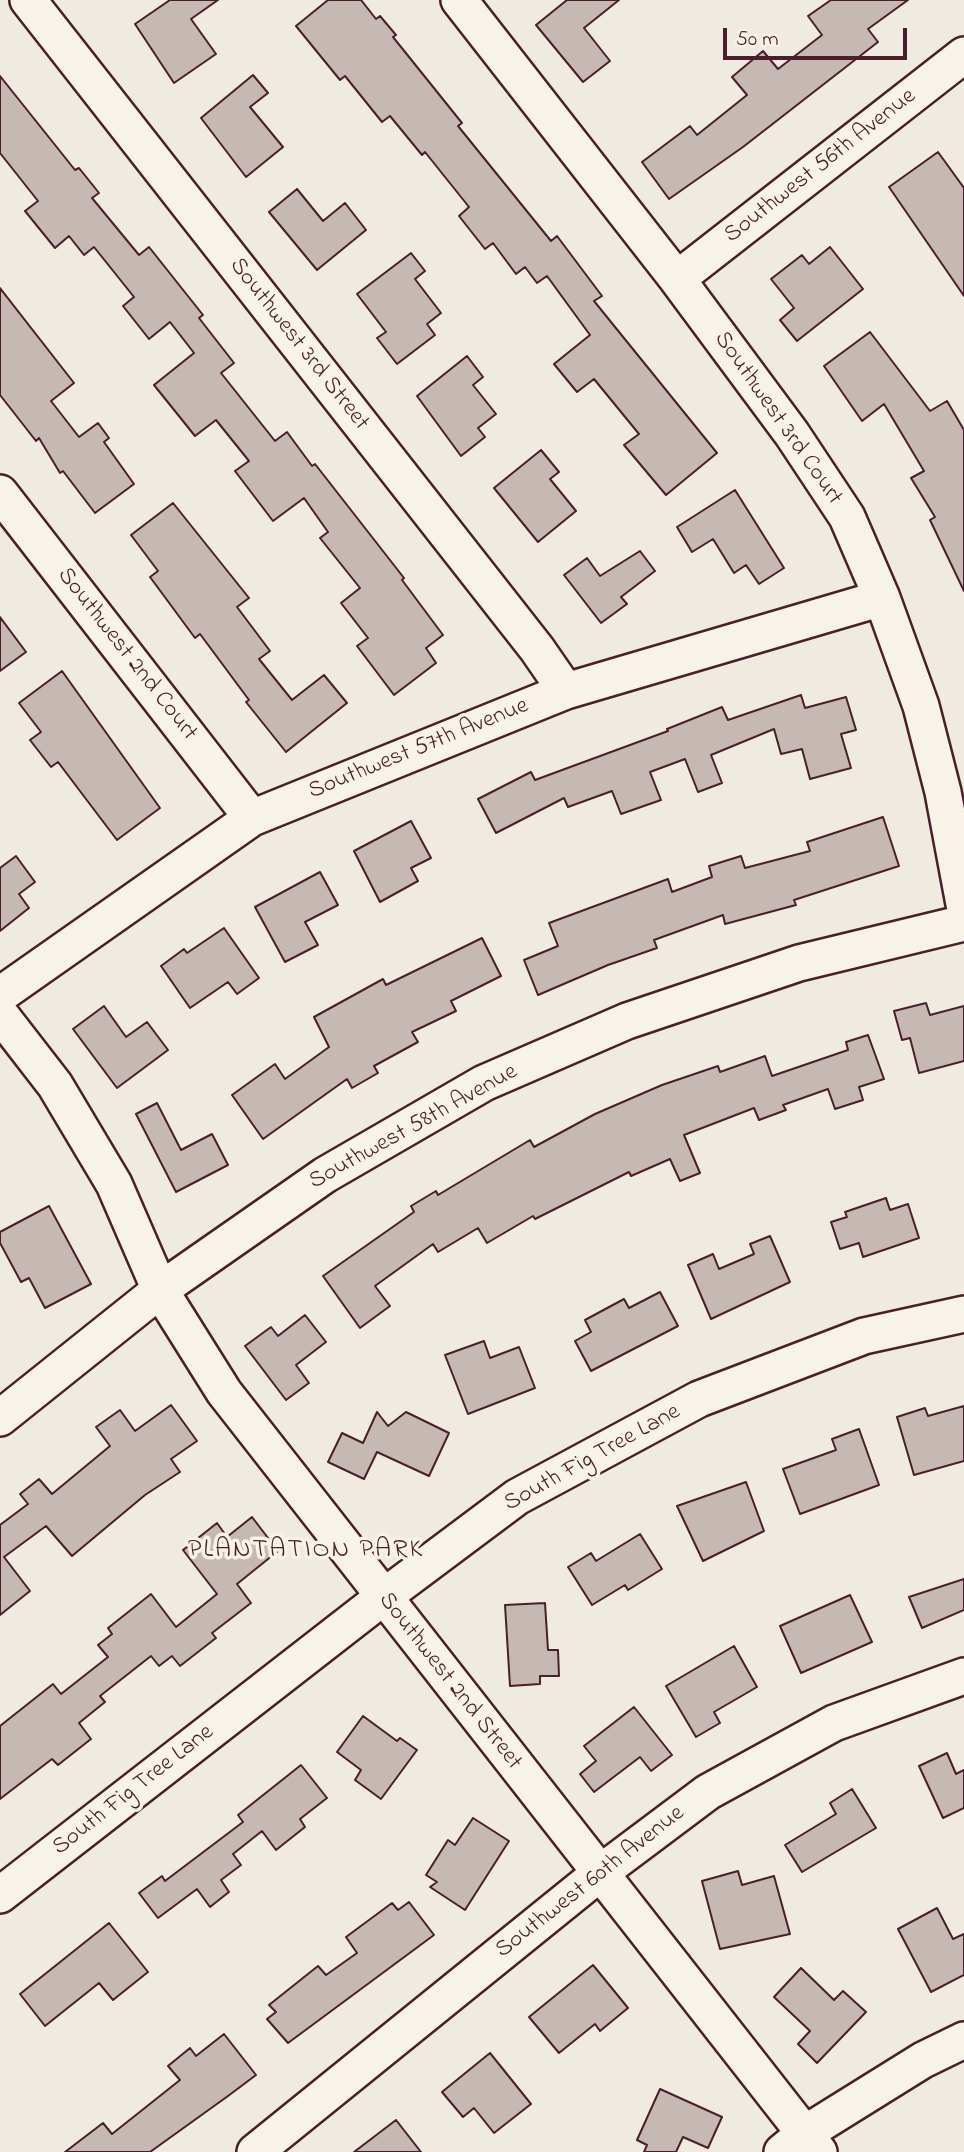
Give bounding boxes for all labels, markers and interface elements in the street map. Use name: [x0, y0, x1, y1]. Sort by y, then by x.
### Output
scale bar: [726, 14, 910, 58]
text: 50 m: [736, 25, 779, 55]
street label: Southwest 56th Avenue: [719, 83, 923, 251]
street label: Southwest 3rd Street: [222, 253, 374, 437]
street label: Southwest 3rd Court: [706, 327, 848, 511]
street label: Southwest 2nd Court: [49, 563, 203, 747]
street label: Southwest 57th Avenue: [305, 693, 533, 807]
street label: Southwest 58th Avenue: [305, 1059, 523, 1197]
street label: South Fig Tree Lane: [500, 1399, 686, 1519]
district label: PLANTATION PARK: [190, 1536, 422, 1568]
street label: Southwest 2nd Street: [371, 1587, 527, 1777]
street label: South Fig Tree Lane: [48, 1719, 220, 1863]
street label: Southwest 60th Avenue: [491, 1800, 691, 1966]

